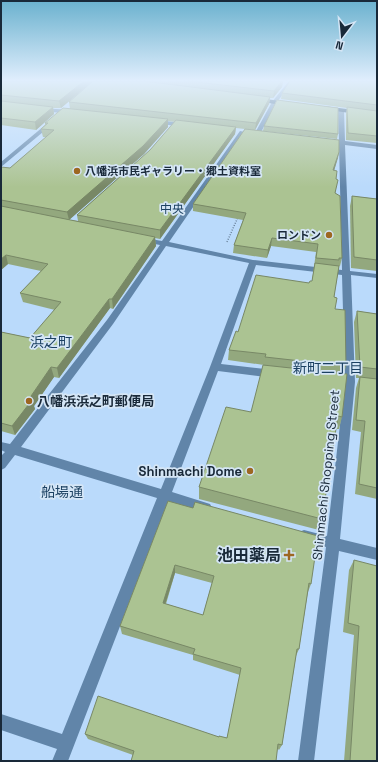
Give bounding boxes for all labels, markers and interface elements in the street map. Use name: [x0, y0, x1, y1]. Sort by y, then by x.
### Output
north arrow: [322, 16, 362, 56]
text: N: [334, 38, 345, 53]
place label: 八幡浜市民ギャラリー・郷土資料室: [85, 164, 261, 178]
marker: 八幡浜市民ギャラリー・郷土資料室: [72, 166, 82, 176]
district label: 中央: [160, 201, 184, 217]
place label: ロンドン: [277, 228, 321, 242]
marker: ロンドン: [324, 230, 334, 240]
district label: 浜之町: [30, 333, 72, 351]
district label: 新町二丁目: [293, 359, 363, 377]
street label: Shinmachi Shopping Street: [309, 389, 343, 561]
place label: 八幡浜浜之町郵便局: [37, 393, 154, 410]
marker: 八幡浜浜之町郵便局: [24, 396, 34, 406]
place label: Shinmachi Dome: [139, 463, 242, 480]
marker: Shinmachi Dome: [245, 466, 255, 476]
district label: 船場通: [41, 483, 83, 501]
place label: 池田薬局: [217, 545, 281, 566]
marker: 池田薬局: [284, 550, 294, 560]

